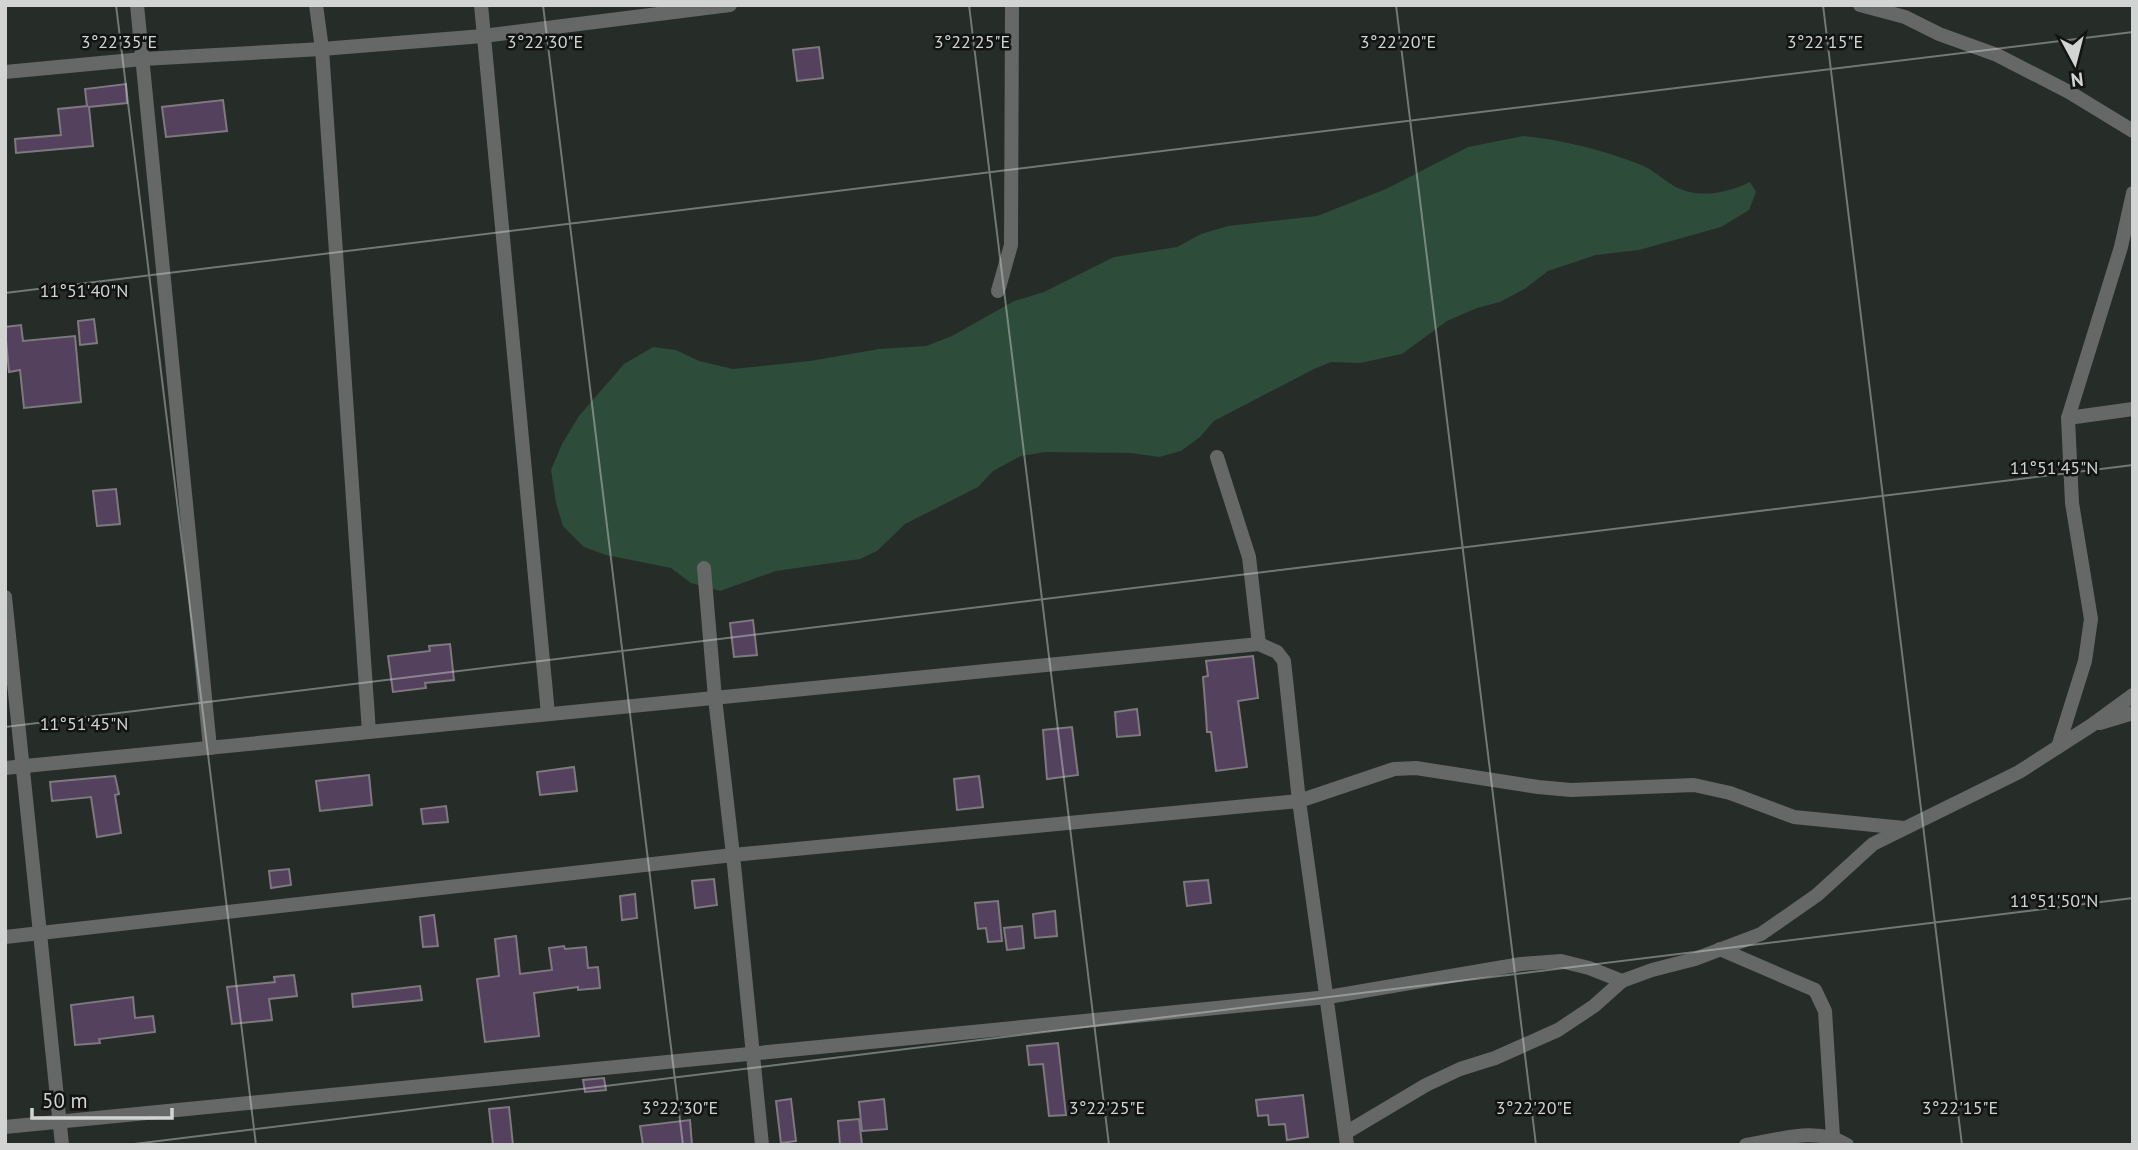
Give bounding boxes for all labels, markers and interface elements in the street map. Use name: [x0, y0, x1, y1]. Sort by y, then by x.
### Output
north arrow: [2040, 28, 2110, 98]
text: 3°22'35"E: [81, 30, 157, 53]
text: 3°22'30"E: [507, 30, 583, 53]
text: 3°22'25"E: [934, 30, 1010, 53]
text: 3°22'20"E: [1360, 30, 1436, 53]
text: 3°22'15"E: [1787, 30, 1863, 53]
text: N: [2069, 67, 2085, 93]
text: 11°51'40"N: [40, 279, 128, 302]
text: 11°51'45"N: [2010, 456, 2098, 479]
text: 11°51'45"N: [40, 712, 128, 735]
text: 11°51'50"N: [2010, 889, 2098, 912]
scale bar: [32, 1076, 172, 1120]
text: 50 m: [42, 1087, 88, 1114]
text: 3°22'30"E: [642, 1096, 718, 1119]
text: 3°22'25"E: [1069, 1096, 1145, 1119]
text: 3°22'20"E: [1496, 1096, 1572, 1119]
text: 3°22'15"E: [1922, 1096, 1998, 1119]

